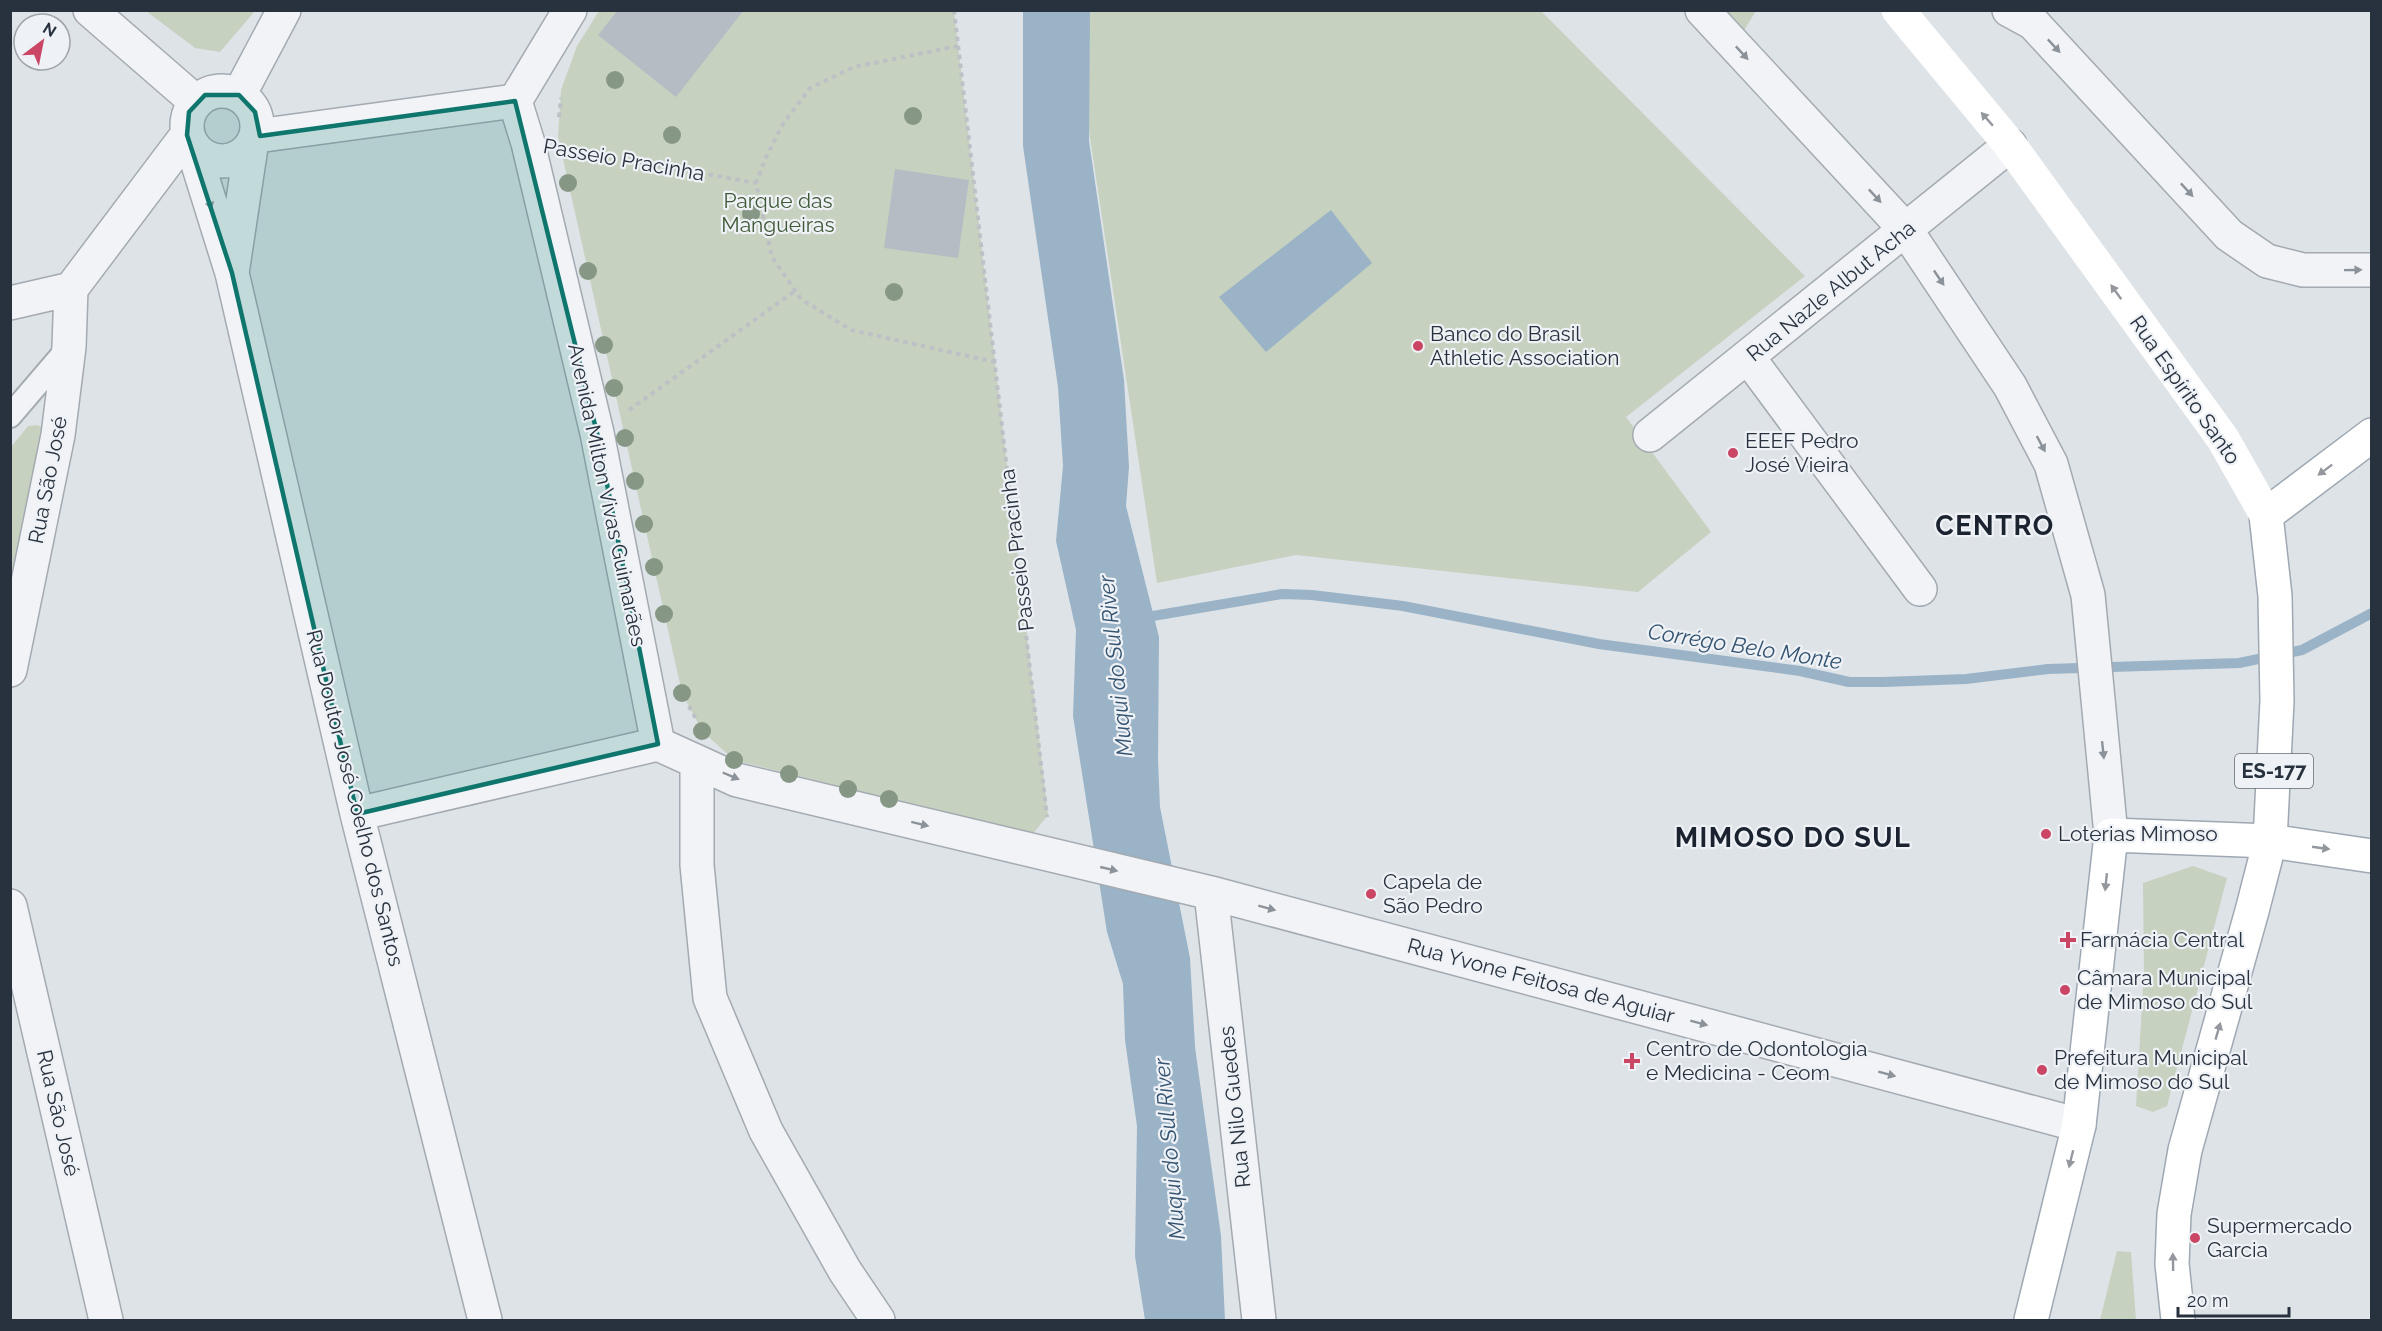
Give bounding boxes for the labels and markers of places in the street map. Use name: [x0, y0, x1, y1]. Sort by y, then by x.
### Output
place label: Banco do Brasil Athletic Association: [1430, 321, 1619, 370]
marker: Banco do Brasil Athletic Association: [1411, 339, 1425, 353]
place label: EEEF Pedro José Vieira: [1745, 428, 1858, 477]
marker: EEEF Pedro José Vieira: [1726, 446, 1740, 460]
place label: Loterias Mimoso: [2058, 821, 2218, 846]
marker: Loterias Mimoso: [2039, 827, 2053, 841]
place label: Capela de São Pedro: [1383, 869, 1483, 918]
marker: Capela de São Pedro: [1364, 887, 1378, 901]
place label: Farmácia Central: [2080, 927, 2244, 952]
marker: Farmácia Central: [2061, 933, 2075, 947]
place label: Câmara Municipal de Mimoso do Sul: [2077, 965, 2253, 1014]
marker: Câmara Municipal de Mimoso do Sul: [2058, 983, 2072, 997]
place label: Centro de Odontologia e Medicina - Ceom: [1646, 1036, 1868, 1085]
place label: Prefeitura Municipal de Mimoso do Sul: [2054, 1045, 2248, 1094]
marker: Centro de Odontologia e Medicina - Ceom: [1623, 1052, 1641, 1070]
marker: Prefeitura Municipal de Mimoso do Sul: [2035, 1063, 2049, 1077]
place label: Supermercado Garcia: [2207, 1213, 2352, 1262]
marker: Supermercado Garcia: [2188, 1231, 2202, 1245]

